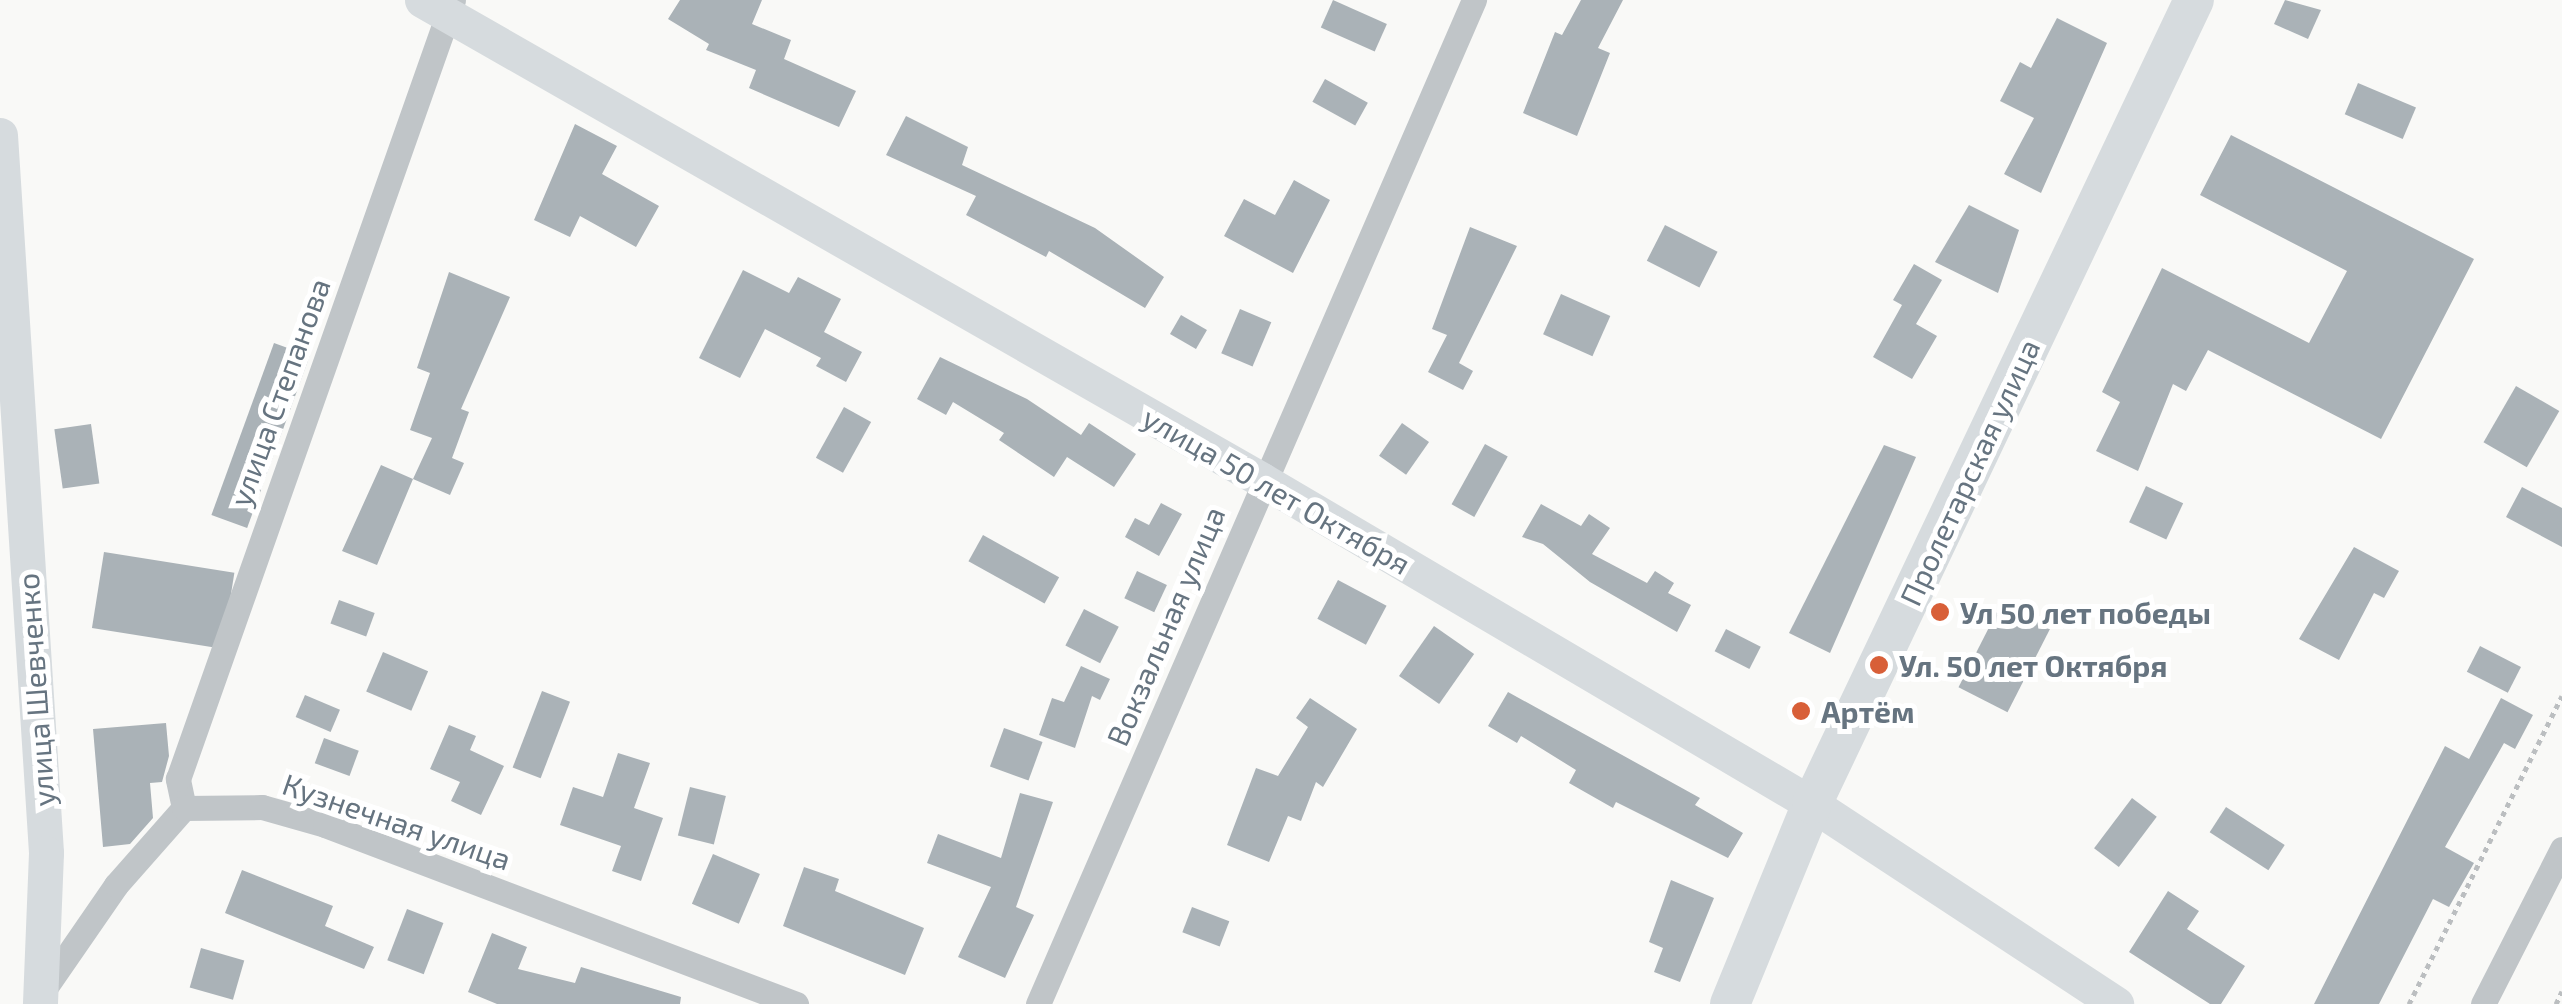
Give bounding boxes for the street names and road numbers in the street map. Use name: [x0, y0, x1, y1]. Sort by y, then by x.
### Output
street label: улица Степанова: [221, 273, 337, 511]
street label: Пролетарская улица: [1891, 333, 2047, 611]
street label: улица 50 лет Октября: [1137, 399, 1417, 581]
street label: Вокзальная улица: [1098, 501, 1232, 751]
street label: улица Шевченко: [9, 572, 61, 808]
street label: Кузнечная улица: [278, 765, 516, 877]

